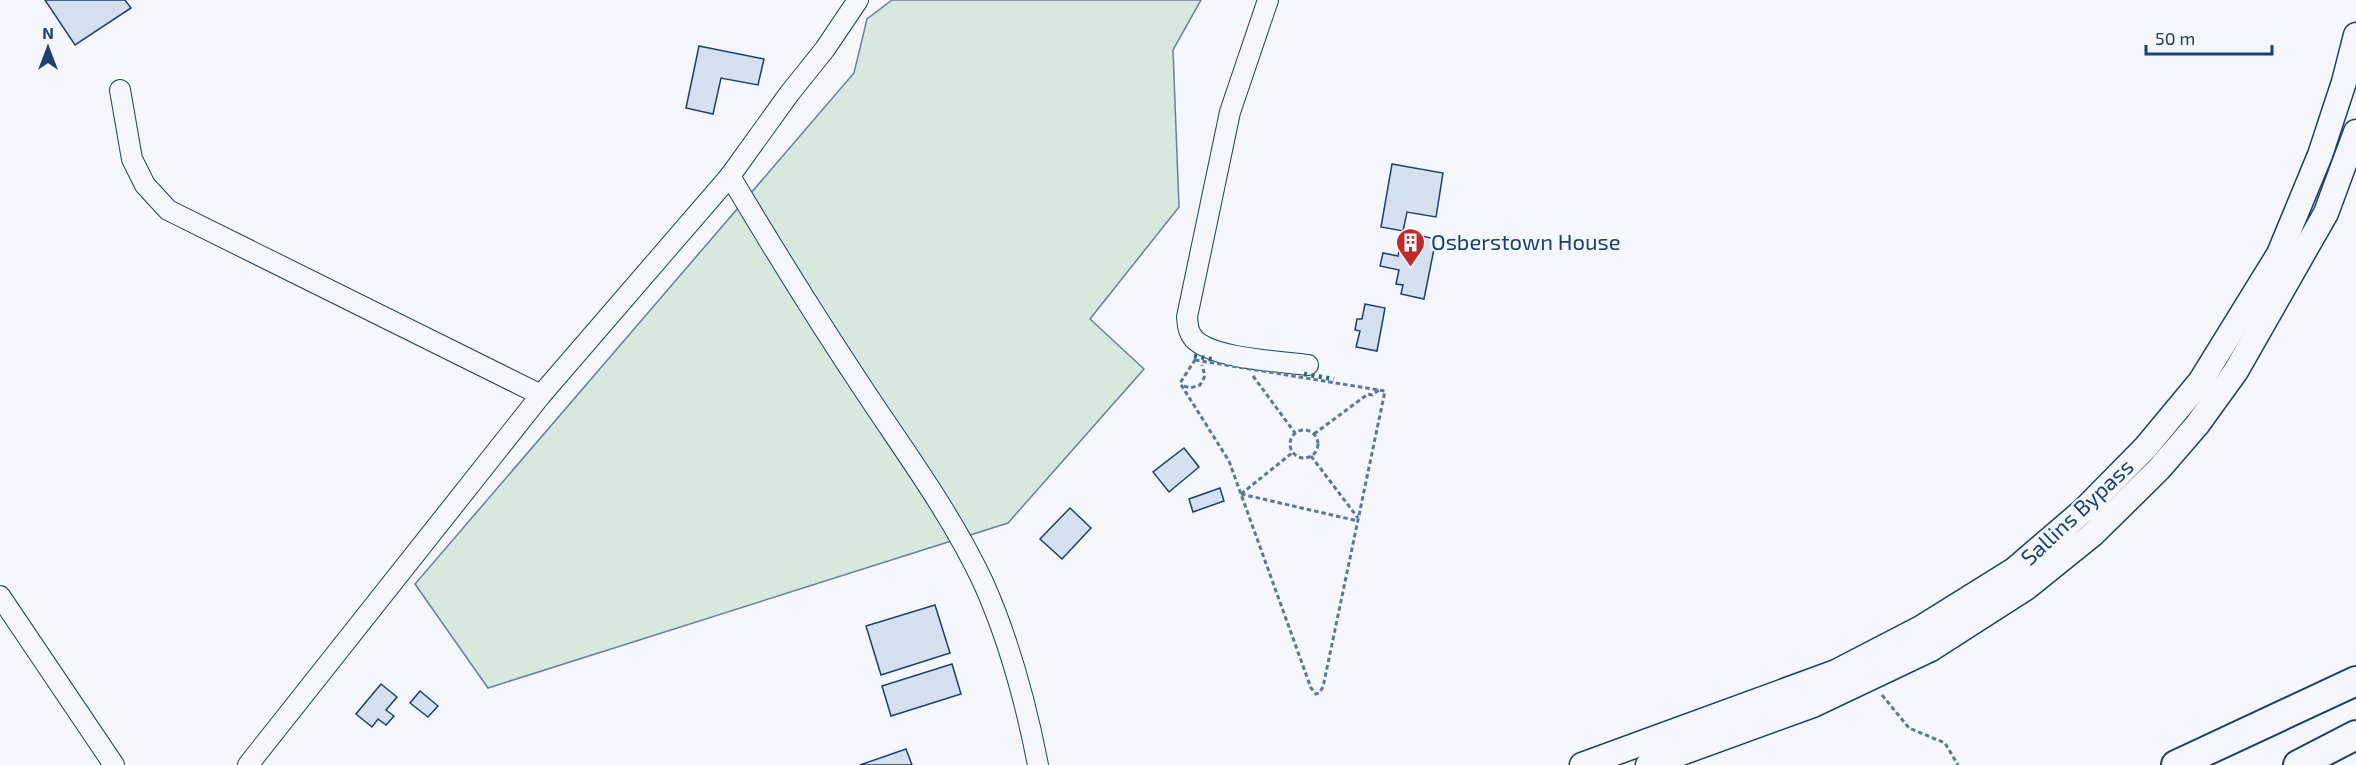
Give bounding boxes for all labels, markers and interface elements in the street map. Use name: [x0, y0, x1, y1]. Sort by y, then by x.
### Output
north arrow: [18, 18, 78, 78]
scale bar: [2146, 18, 2272, 56]
text: N: [42, 23, 54, 42]
text: 50 m: [2155, 27, 2195, 49]
building icon: Osberstown House: [1394, 226, 1426, 268]
place label: Osberstown House: [1431, 228, 1621, 254]
street label: Sallins Bypass: [2015, 453, 2138, 570]

